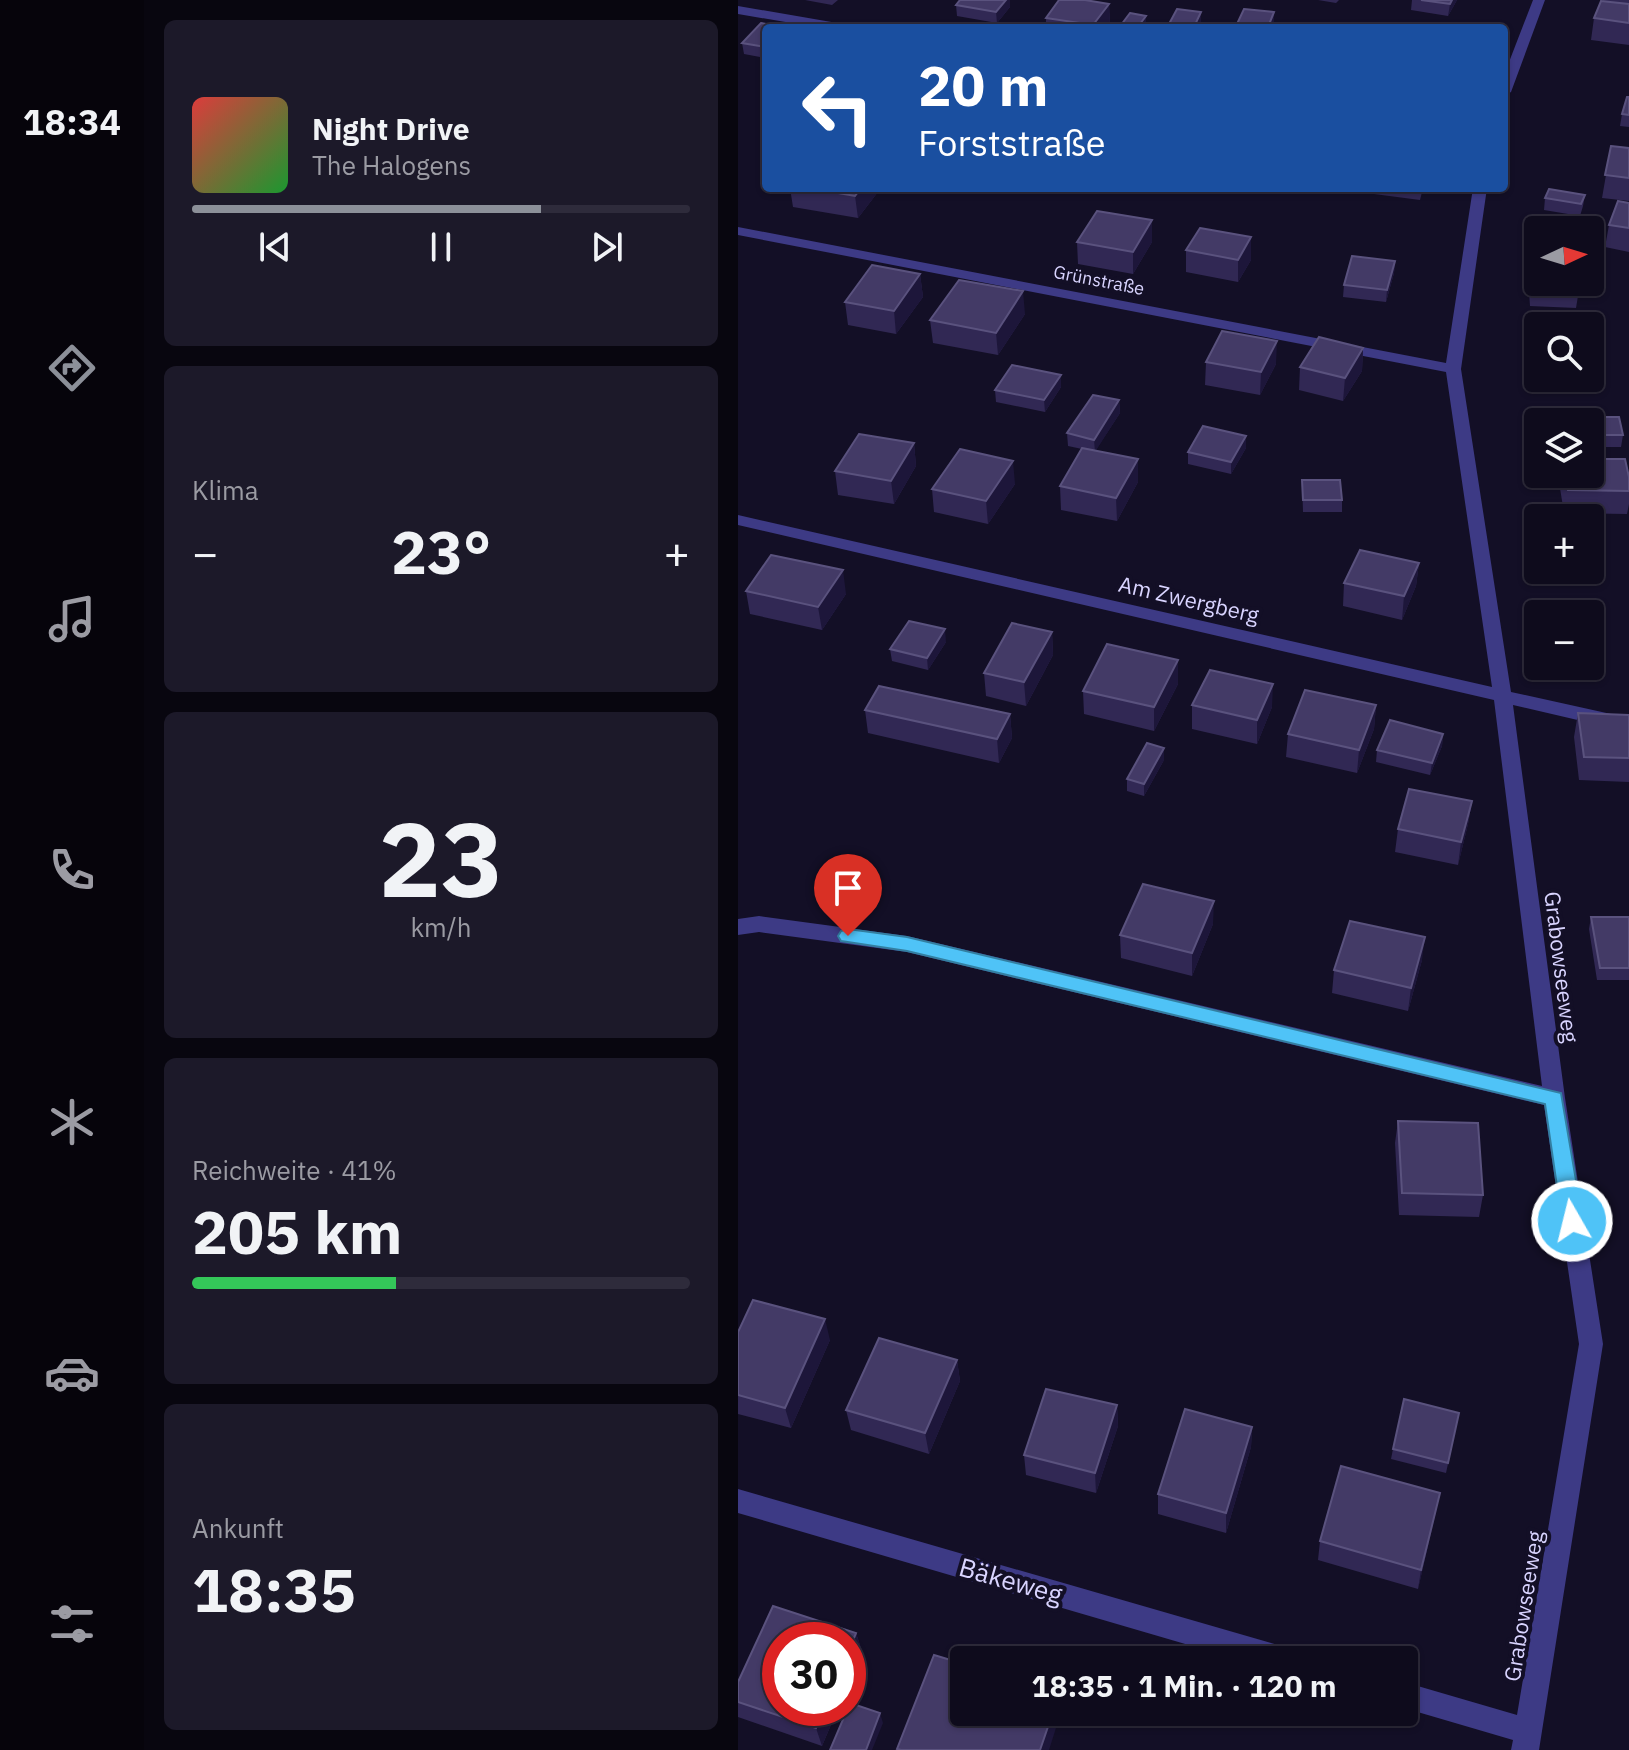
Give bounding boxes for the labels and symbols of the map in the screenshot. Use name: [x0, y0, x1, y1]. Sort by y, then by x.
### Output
north arrow: [1524, 216, 1604, 296]
street label: Grünstraße: [1052, 260, 1146, 300]
street label: Am Zwergberg: [1116, 569, 1262, 629]
pin: [814, 854, 882, 936]
street label: Grabowseeweg: [1538, 890, 1586, 1045]
position arrow: [1530, 1179, 1614, 1263]
street label: Grabowseeweg: [1497, 1528, 1549, 1683]
street label: Bäkeweg: [955, 1549, 1067, 1611]
speed limit sign: 30: [762, 1622, 866, 1726]

